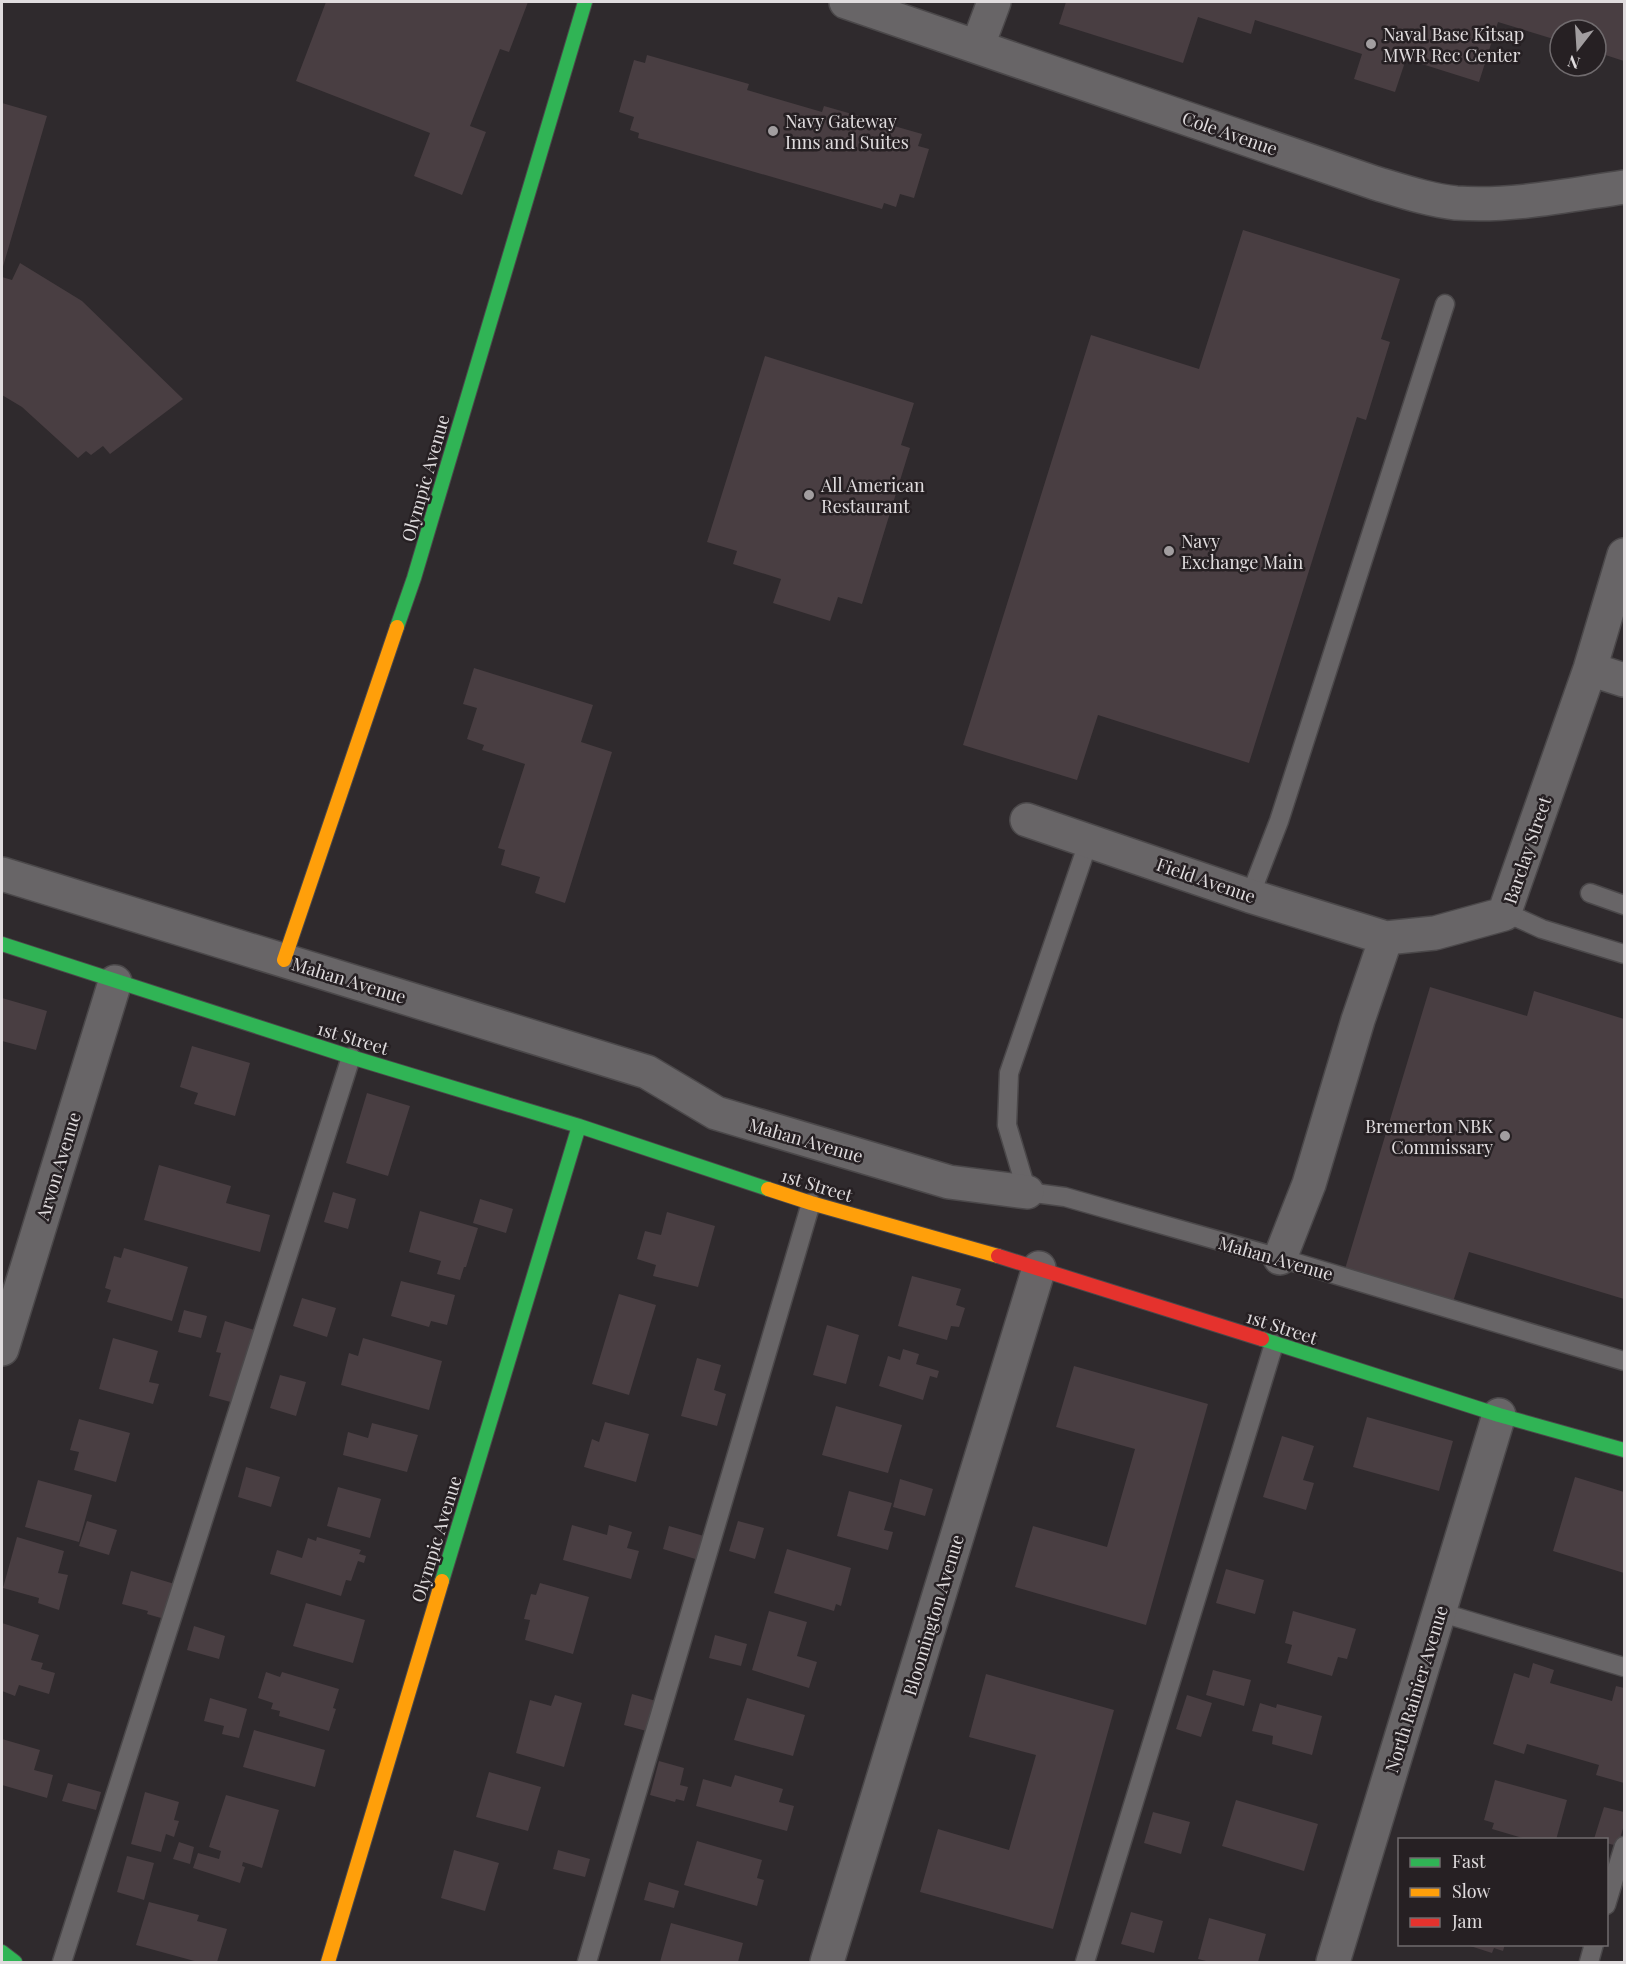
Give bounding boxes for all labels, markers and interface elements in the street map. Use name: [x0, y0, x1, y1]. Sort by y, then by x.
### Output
north arrow: [1548, 18, 1608, 78]
place label: Naval Base Kitsap MWR Rec Center: [1383, 22, 1524, 67]
marker: Naval Base Kitsap MWR Rec Center: [1364, 37, 1378, 51]
text: N: [1564, 51, 1582, 75]
street label: Cole Avenue: [1179, 105, 1281, 161]
place label: Navy Gateway Inns and Suites: [785, 109, 909, 154]
marker: Navy Gateway Inns and Suites: [766, 124, 780, 138]
street label: Olympic Avenue: [395, 412, 455, 544]
place label: All American Restaurant: [820, 473, 925, 518]
marker: All American Restaurant: [802, 488, 816, 502]
place label: Navy Exchange Main: [1181, 529, 1304, 574]
marker: Navy Exchange Main: [1162, 544, 1176, 558]
street label: Barclay Street: [1497, 793, 1557, 907]
street label: Field Avenue: [1153, 852, 1259, 908]
street label: Mahan Avenue: [289, 951, 409, 1009]
street label: 1st Street: [314, 1016, 392, 1060]
street label: Arvon Avenue: [30, 1109, 86, 1224]
street label: Mahan Avenue: [746, 1112, 866, 1168]
place label: Bremerton NBK Commissary: [1365, 1114, 1493, 1159]
marker: Bremerton NBK Commissary: [1498, 1129, 1512, 1143]
street label: 1st Street: [778, 1163, 856, 1207]
street label: Mahan Avenue: [1216, 1230, 1336, 1286]
street label: 1st Street: [1243, 1304, 1321, 1350]
street label: Olympic Avenue: [405, 1473, 467, 1605]
street label: Bloomington Avenue: [897, 1531, 969, 1699]
street label: North Rainier Avenue: [1379, 1602, 1453, 1776]
legend: [1398, 1838, 1608, 1946]
text: Fast: [1452, 1849, 1486, 1873]
text: Slow: [1452, 1879, 1490, 1903]
text: Jam: [1451, 1909, 1482, 1933]

